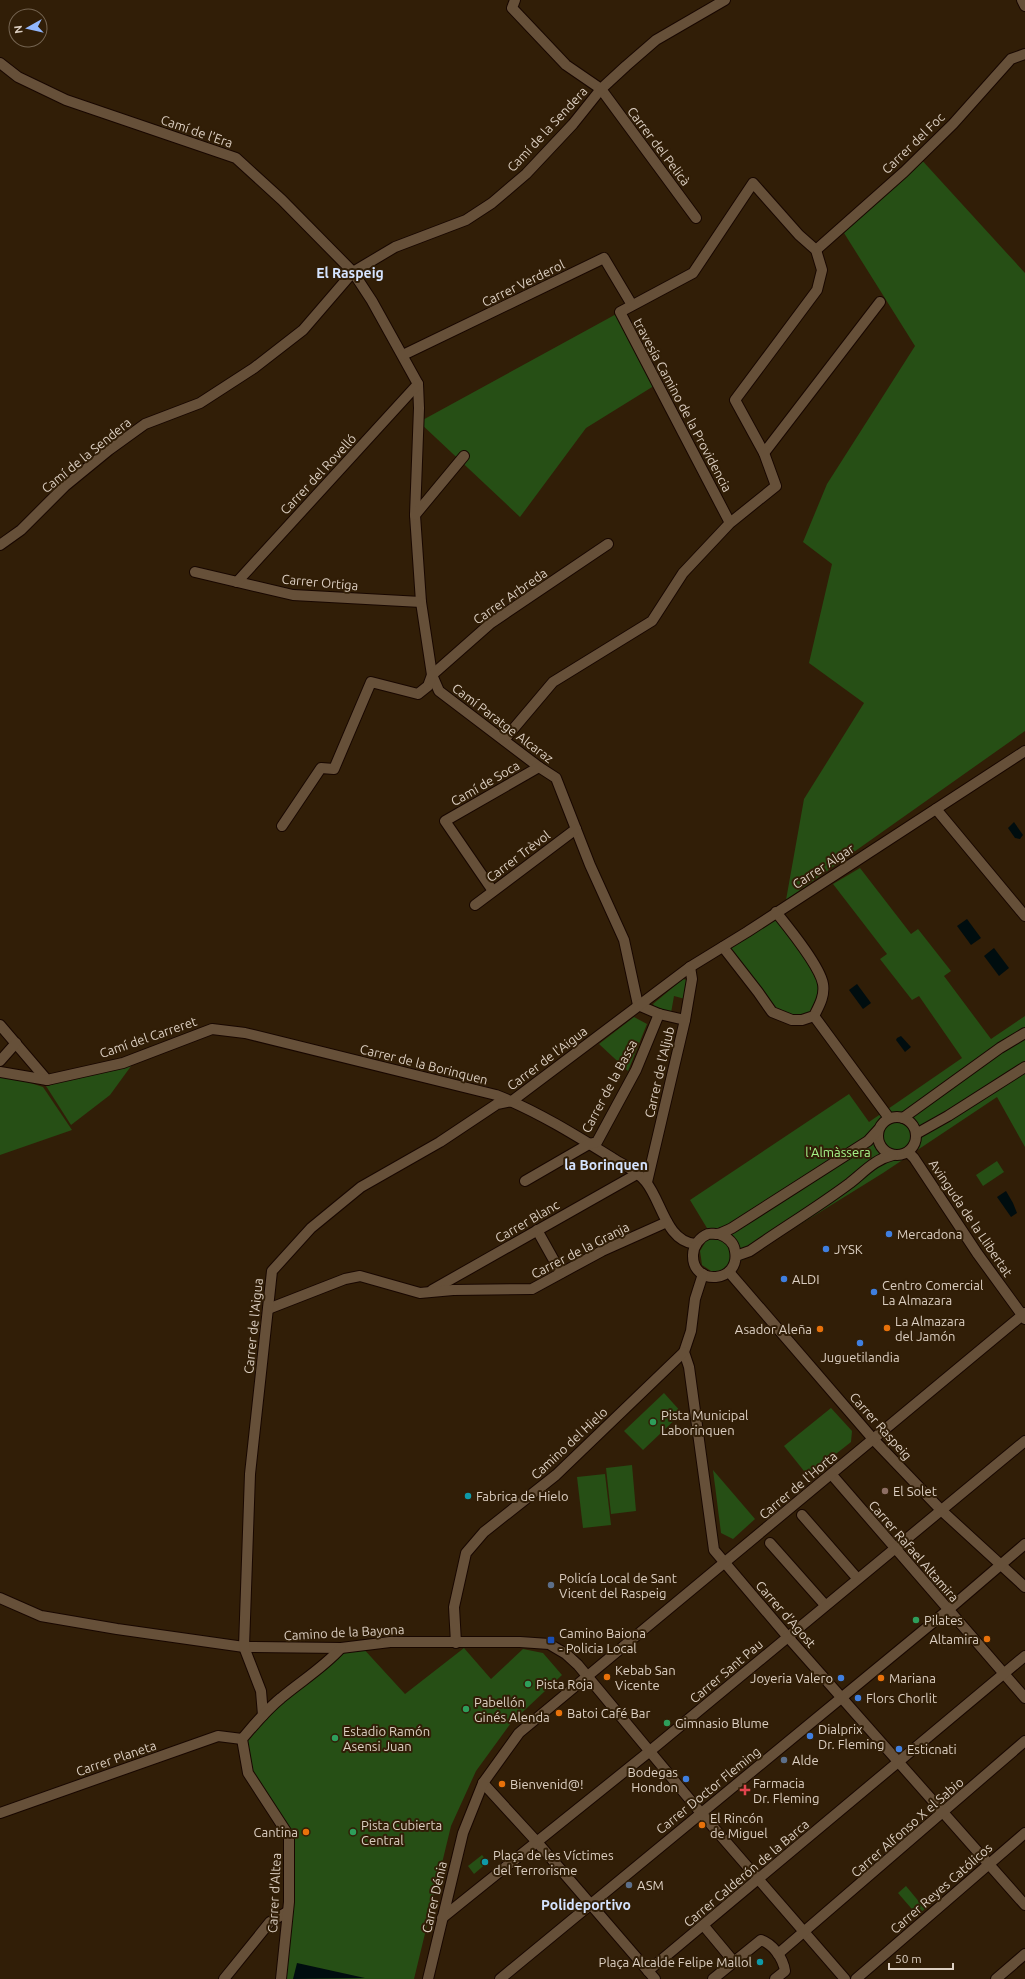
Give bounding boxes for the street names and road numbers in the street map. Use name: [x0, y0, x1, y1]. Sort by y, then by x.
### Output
street label: Camí de la Sendera: [504, 84, 590, 174]
street label: Carrer del Pelicà: [625, 104, 693, 188]
street label: Carrer del Foc: [879, 110, 947, 176]
street label: Camí de l'Era: [159, 112, 235, 150]
street label: Carrer Verderol: [479, 257, 567, 309]
street label: travesía Camino de la Providencia: [631, 316, 735, 494]
street label: Camí de la Sendera: [39, 415, 133, 495]
street label: Carrer del Rovelló: [277, 431, 359, 517]
street label: Carrer Arbreda: [470, 565, 550, 627]
street label: Carrer Ortiga: [281, 572, 359, 592]
street label: Camí Paratge Alcaraz: [450, 680, 556, 766]
street label: Camí de Soca: [448, 758, 522, 808]
street label: Carrer Trèvol: [484, 827, 553, 884]
street label: Carrer Algar: [790, 841, 856, 891]
street label: Camí del Carreret: [97, 1014, 199, 1060]
street label: Carrer de l'Aigua: [504, 1023, 590, 1093]
street label: Carrer de l'Aljub: [642, 1025, 676, 1119]
street label: Carrer de la Bassa: [579, 1037, 639, 1135]
street label: Carrer de la Borinquen: [359, 1041, 489, 1087]
street label: Avinguda de la Llibertat: [927, 1157, 1015, 1279]
street label: Carrer Blanc: [493, 1197, 561, 1245]
street label: Carrer de la Granja: [529, 1219, 631, 1281]
street label: Carrer de l'Aigua: [241, 1277, 265, 1375]
street label: Carrer Raspeig: [847, 1390, 915, 1462]
street label: Camino del Hielo: [528, 1404, 610, 1482]
street label: Carrer de l'Horta: [756, 1448, 840, 1522]
street label: Carrer Rafael Altamira: [866, 1498, 962, 1604]
street label: Carrer d'Agost: [753, 1578, 819, 1650]
street label: Camino de la Bayona: [283, 1622, 405, 1642]
street label: Carrer Sant Pau: [687, 1637, 765, 1705]
street label: Carrer Planeta: [74, 1738, 158, 1778]
street label: Carrer Doctor Fleming: [653, 1744, 763, 1836]
street label: Carrer Alfonso X el Sabio: [848, 1774, 966, 1880]
street label: Carrer Calderón de la Barca: [681, 1817, 811, 1929]
street label: Carrer Reyes Católicos: [887, 1840, 995, 1936]
street label: Carrer d'Altea: [265, 1853, 283, 1933]
street label: Carrer Dénia: [419, 1860, 449, 1934]

